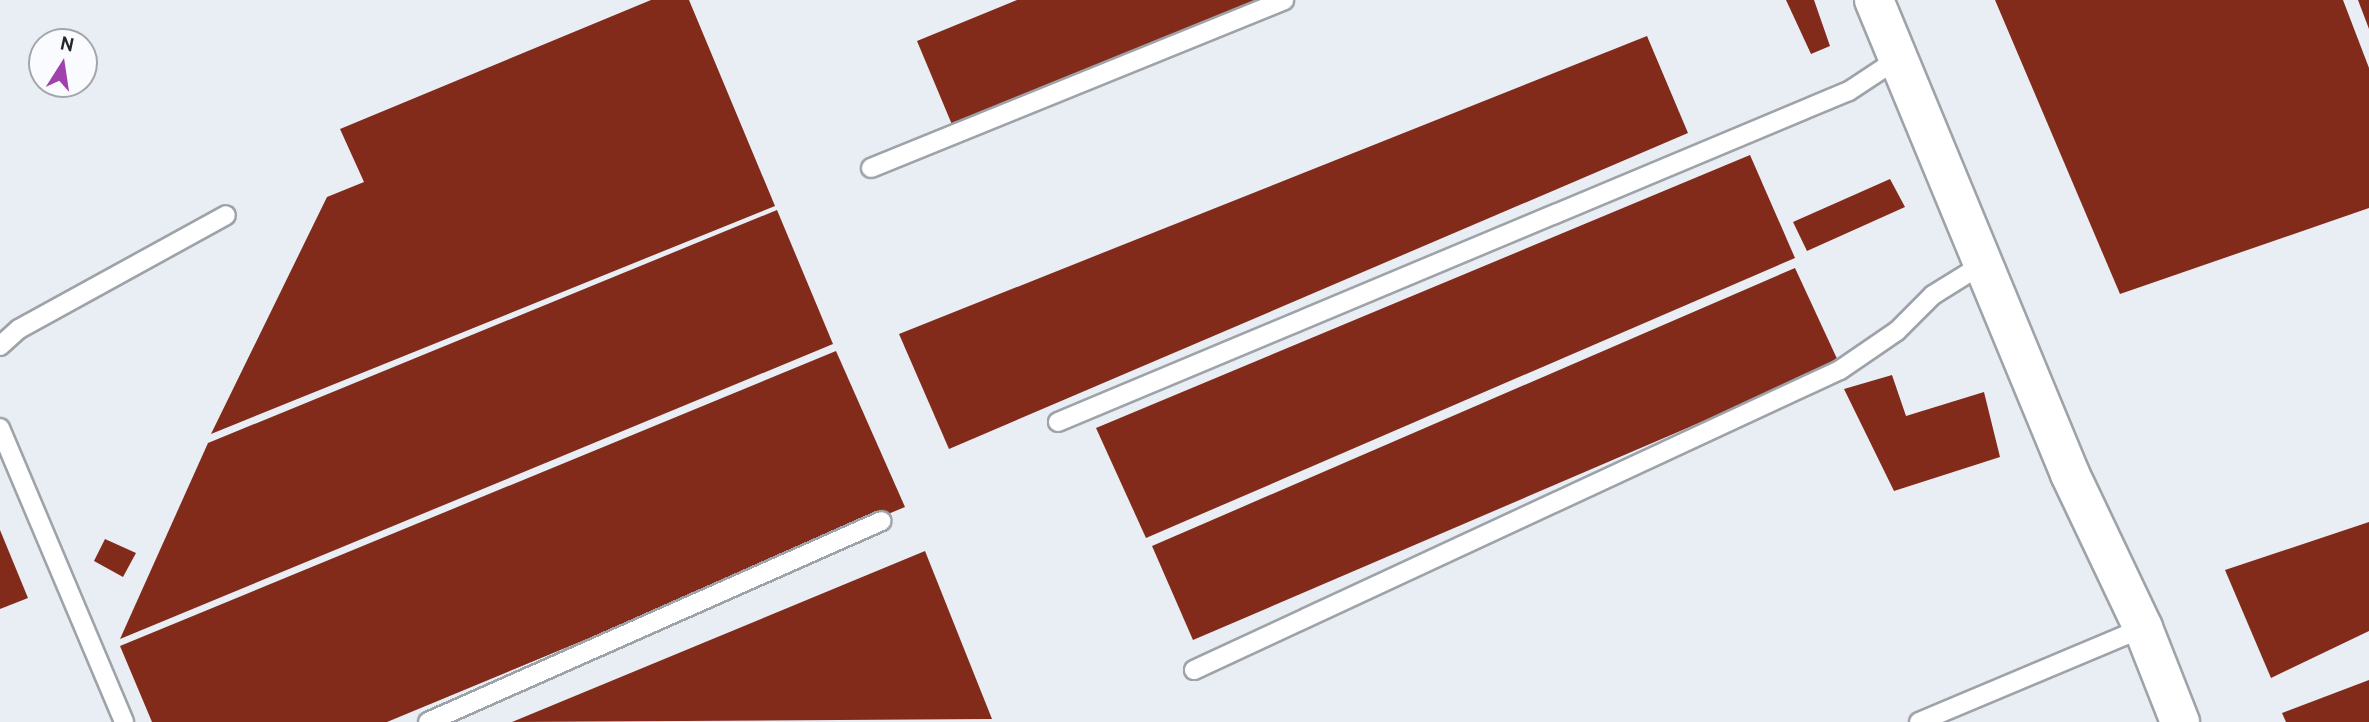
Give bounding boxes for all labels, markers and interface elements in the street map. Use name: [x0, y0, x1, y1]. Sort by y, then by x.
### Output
north arrow: [28, 28, 98, 98]
text: N: [58, 31, 76, 57]

